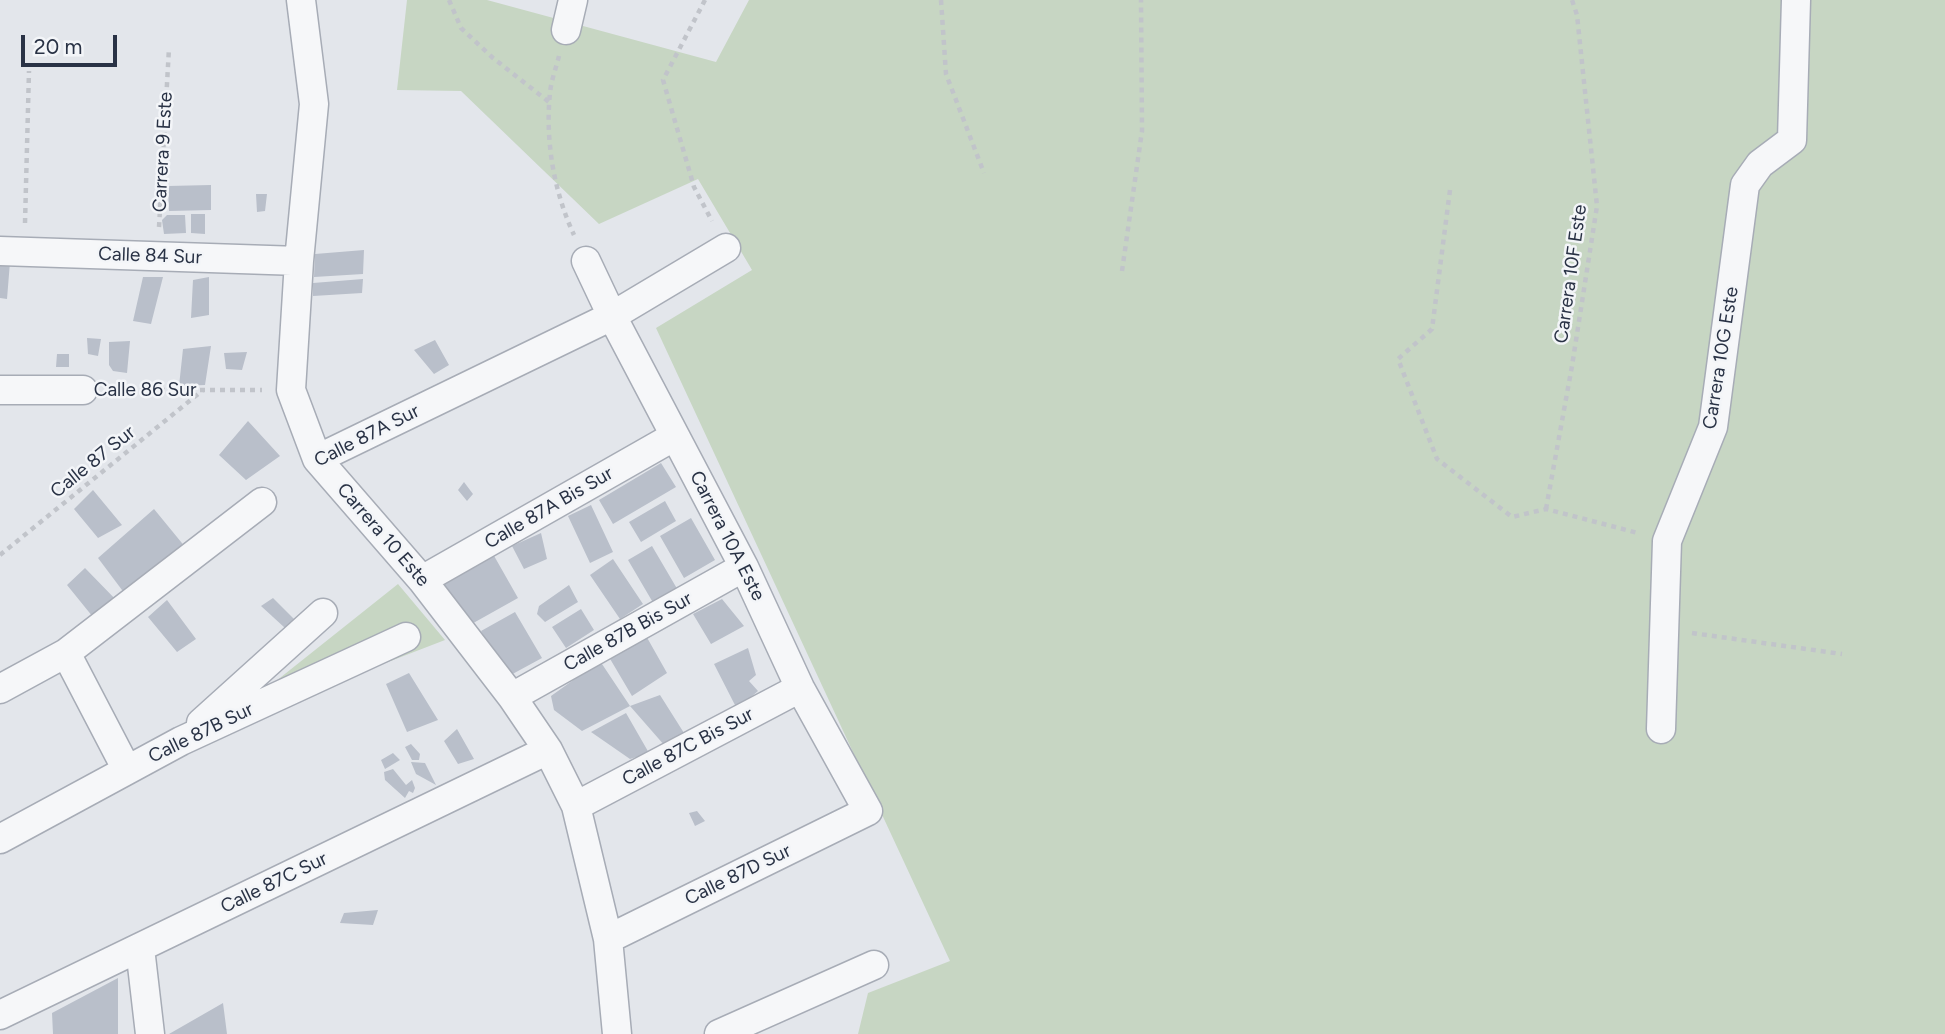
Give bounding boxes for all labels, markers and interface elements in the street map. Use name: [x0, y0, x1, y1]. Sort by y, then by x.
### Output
scale bar: [24, 21, 121, 65]
text: 20 m: [34, 34, 82, 59]
street label: Carrera 9 Este: [148, 91, 178, 213]
street label: Carrera 10F Este: [1550, 203, 1592, 345]
street label: Calle 84 Sur: [98, 243, 202, 269]
street label: Carrera 10G Este: [1698, 285, 1744, 431]
street label: Calle 86 Sur: [94, 379, 196, 401]
street label: Calle 87A Sur: [311, 400, 423, 472]
street label: Calle 87 Sur: [46, 421, 140, 503]
street label: Calle 87A Bis Sur: [481, 462, 617, 554]
street label: Carrera 10A Este: [684, 467, 770, 605]
street label: Carrera 10 Este: [332, 479, 434, 591]
street label: Calle 87B Bis Sur: [560, 587, 696, 677]
street label: Calle 87B Sur: [145, 698, 257, 768]
street label: Calle 87C Bis Sur: [618, 703, 758, 791]
street label: Calle 87D Sur: [681, 840, 795, 910]
street label: Calle 87C Sur: [217, 847, 331, 919]

